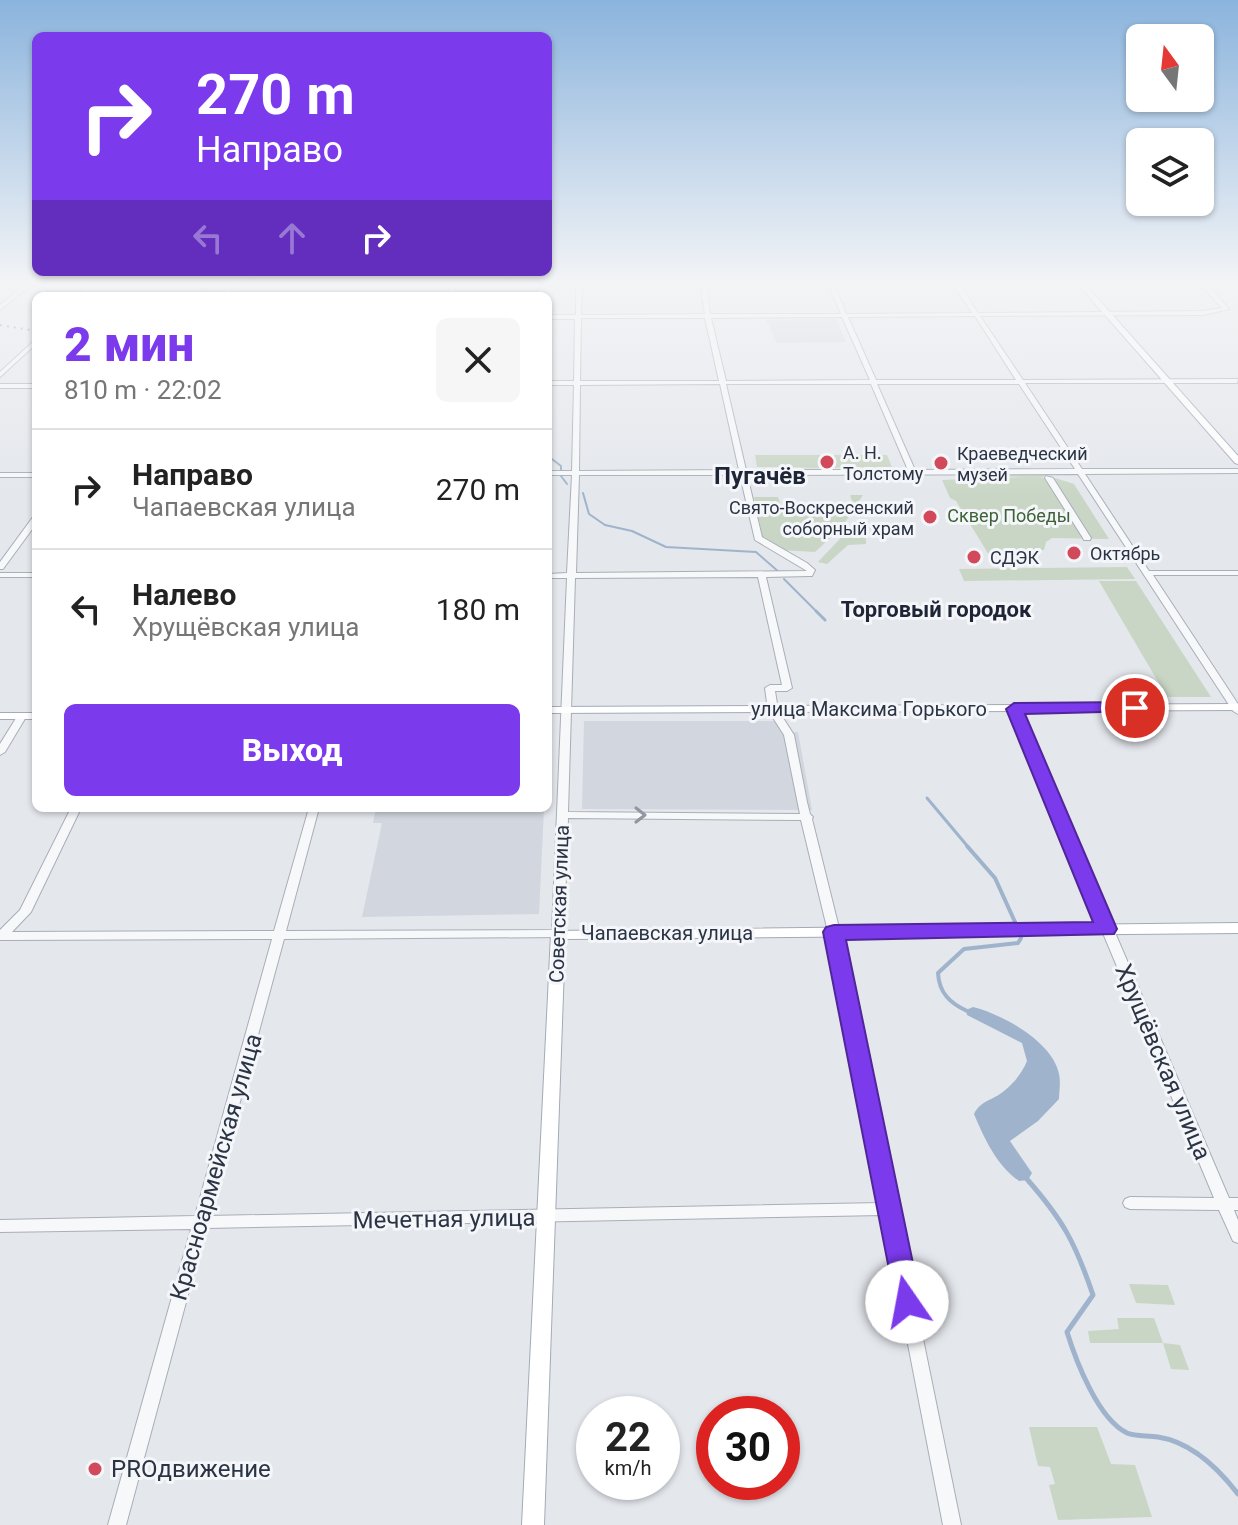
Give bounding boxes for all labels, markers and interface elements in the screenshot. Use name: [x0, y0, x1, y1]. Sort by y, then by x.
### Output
north arrow: [1126, 24, 1214, 112]
map controls: [1126, 24, 1214, 216]
text: 270 m: [196, 62, 355, 128]
icon: right: [64, 64, 168, 168]
button: layers: [1126, 128, 1214, 216]
text: Направо: [196, 129, 343, 171]
icon: left: [186, 216, 230, 260]
icon: ahead: [270, 216, 314, 260]
icon: right: [354, 216, 398, 260]
text: 2 мин: [64, 316, 194, 373]
button: close: [436, 318, 520, 402]
text: 810 m · 22:02: [64, 375, 222, 405]
place label: А. Н. Толстому: [843, 442, 924, 484]
place label: Краеведческий музей: [957, 443, 1088, 485]
marker: А. Н. Толстому: [818, 453, 836, 471]
marker: Краеведческий музей: [932, 454, 950, 472]
text: Направо: [132, 457, 253, 492]
district label: Пугачёв: [714, 462, 806, 490]
icon: right: [64, 467, 108, 511]
text: 270 m: [436, 472, 520, 507]
text: Чапаевская улица: [132, 492, 356, 522]
place label: Свято-Воскресенский соборный храм: [729, 497, 914, 539]
park label: Сквер Победы: [947, 505, 1071, 526]
marker: Свято-Воскресенский соборный храм: [921, 508, 939, 526]
place label: Октябрь: [1090, 543, 1160, 564]
marker: Октябрь: [1065, 544, 1083, 562]
place label: СДЭК: [990, 547, 1039, 568]
marker: СДЭК: [965, 548, 983, 566]
text: Налево: [132, 577, 236, 612]
icon: left: [64, 587, 108, 631]
text: 180 m: [436, 592, 520, 627]
district label: Торговый городок: [841, 597, 1032, 622]
text: Хрущёвская улица: [132, 612, 359, 642]
pin: [1101, 674, 1169, 742]
icon: arrive: [1113, 686, 1157, 730]
street label: улица Максима Горького: [751, 697, 987, 721]
button: Выход: [64, 704, 520, 796]
one-way arrow: [634, 806, 647, 824]
street label: Советская улица: [544, 825, 574, 983]
street label: Чапаевская улица: [581, 921, 753, 945]
street label: Хрущёвская улица: [1109, 960, 1217, 1164]
street label: Красноармейская улица: [164, 1030, 268, 1304]
street label: Мечетная улица: [352, 1203, 536, 1235]
position arrow: [865, 1260, 949, 1344]
speed limit sign: 30: [696, 1396, 800, 1500]
text: 22: [605, 1414, 651, 1461]
place label: PROдвижение: [111, 1455, 271, 1483]
text: km/h: [605, 1456, 651, 1480]
marker: PROдвижение: [86, 1460, 104, 1478]

